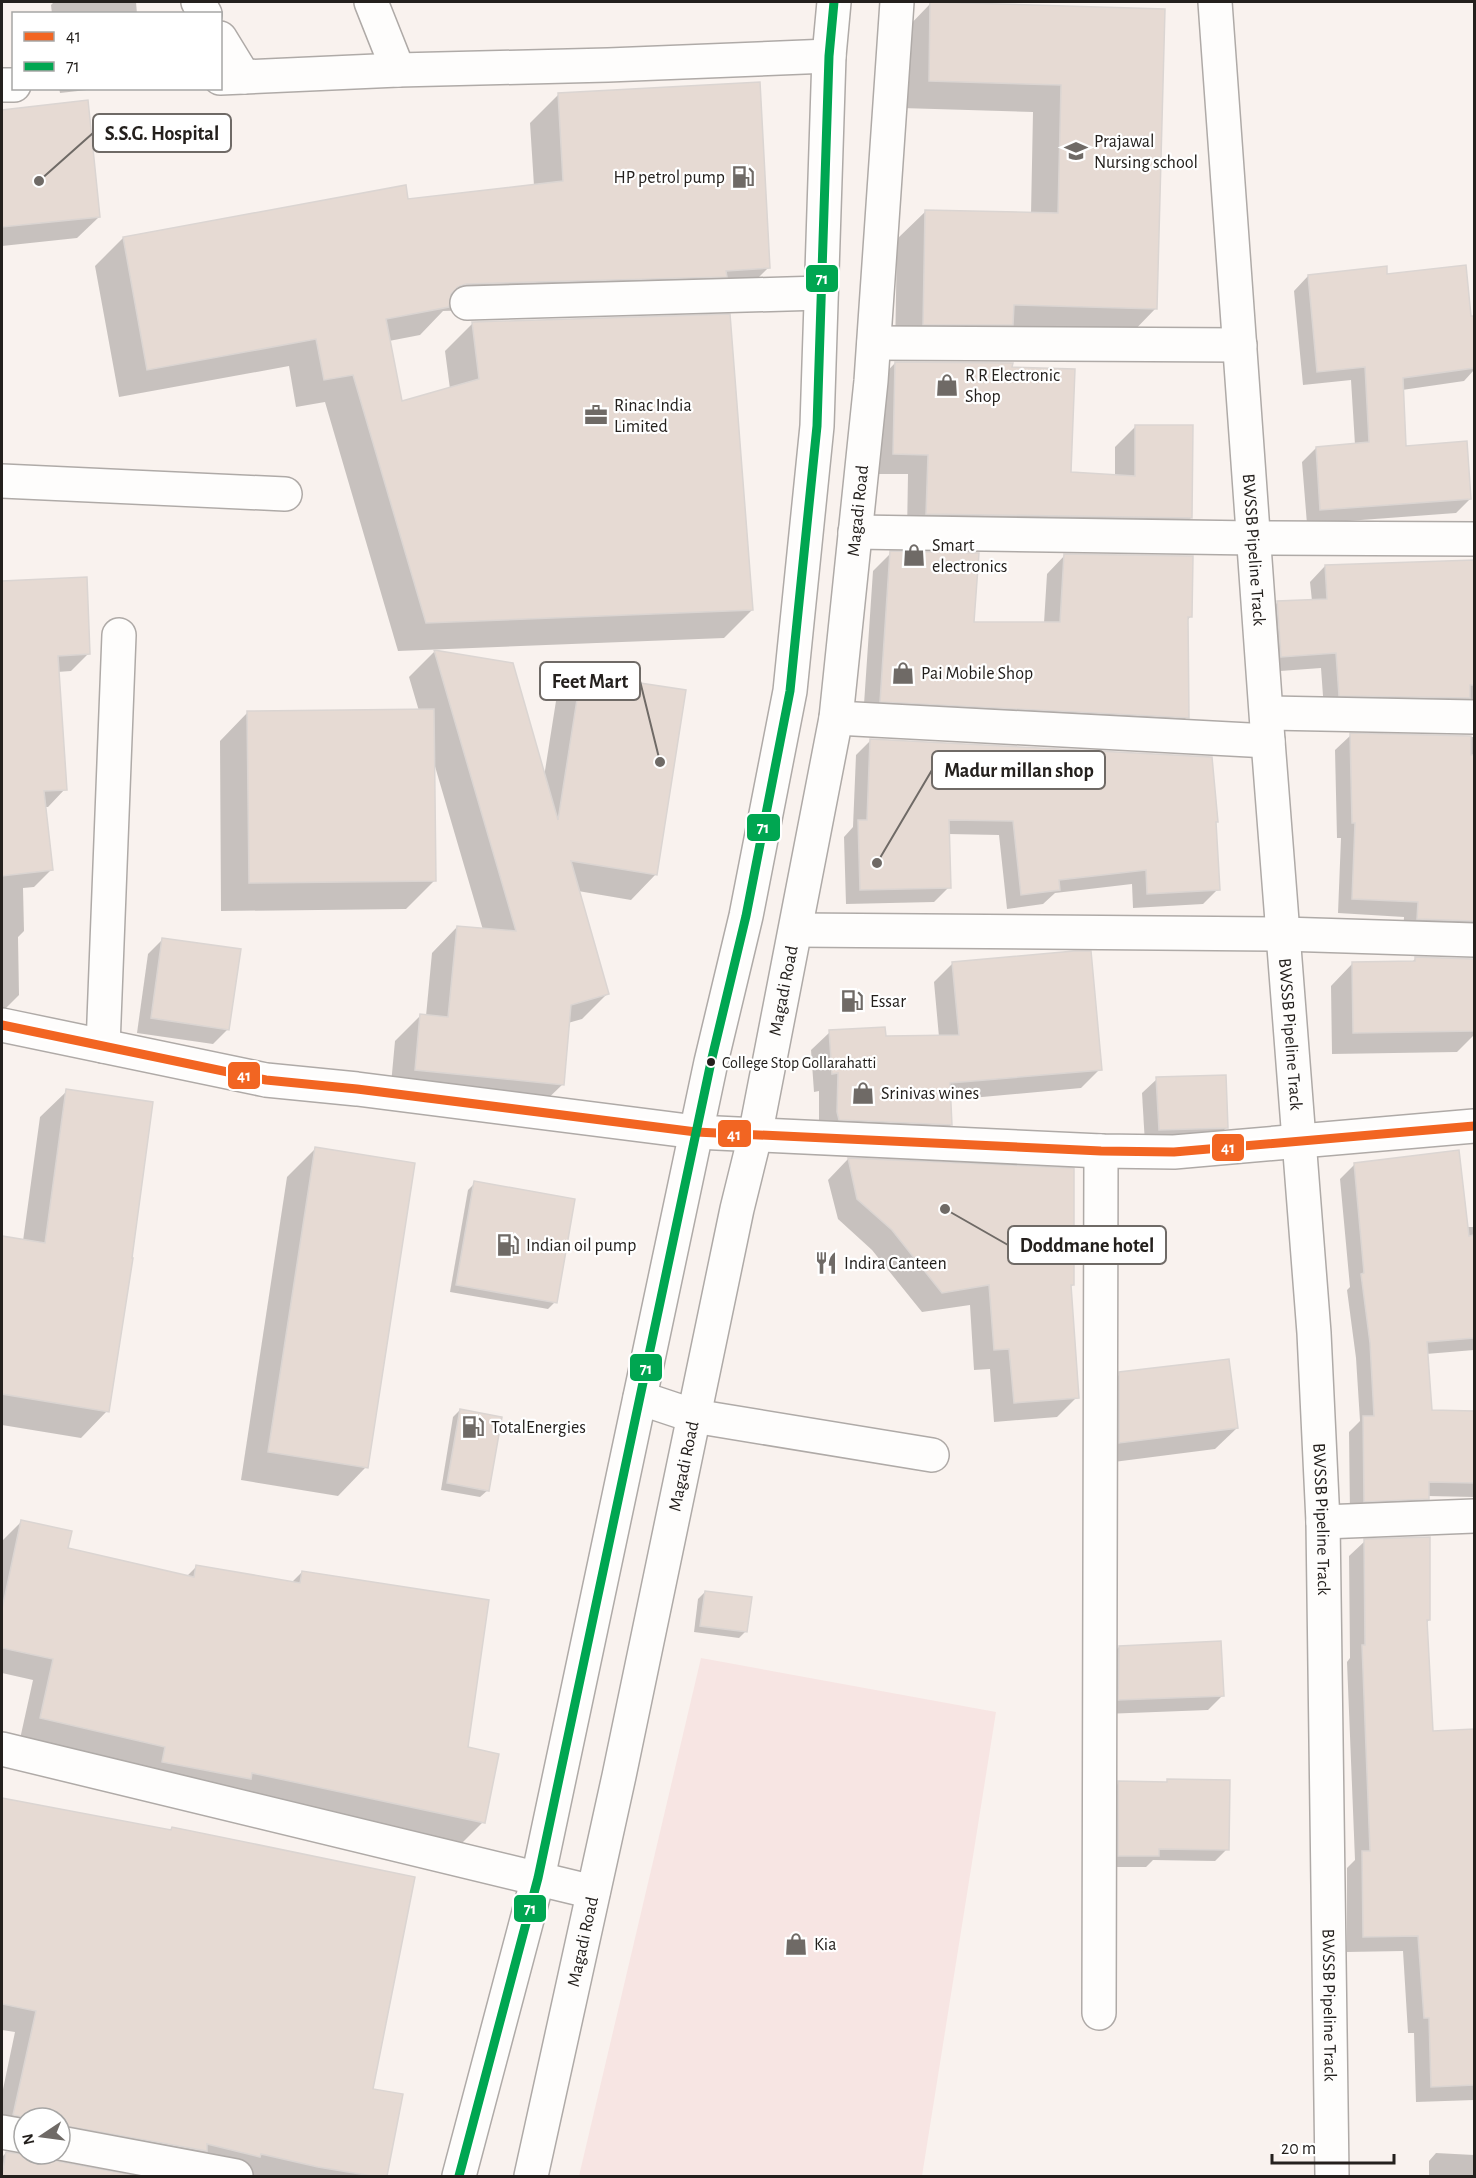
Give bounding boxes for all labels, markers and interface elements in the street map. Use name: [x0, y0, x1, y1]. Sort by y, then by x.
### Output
legend: [12, 12, 222, 90]
text: 41: [66, 28, 81, 46]
text: 71: [66, 58, 80, 76]
callout: S.S.G. Hospital: [93, 114, 231, 152]
text: S.S.G. Hospital: [105, 124, 219, 144]
place label: Prajawal Nursing school: [1094, 133, 1198, 172]
school or university icon: Prajawal Nursing school: [1063, 138, 1089, 164]
fuel station icon: HP petrol pump: [730, 164, 756, 190]
place label: HP petrol pump: [613, 169, 725, 187]
line badge: 71: [805, 264, 839, 293]
text: 71: [816, 271, 828, 287]
place label: R R Electronic Shop: [965, 367, 1060, 406]
shop icon: R R Electronic Shop: [934, 372, 960, 398]
place label: Rinac India Limited: [614, 397, 692, 436]
office icon: Rinac India Limited: [583, 402, 609, 428]
street label: Magadi Road: [845, 464, 872, 557]
street label: BWSSB Pipeline Track: [1239, 473, 1268, 627]
place label: Smart electronics: [932, 537, 1007, 576]
shop icon: Smart electronics: [901, 542, 927, 568]
shop icon: Pai Mobile Shop: [890, 660, 916, 686]
callout: Feet Mart: [540, 662, 640, 700]
place label: Pai Mobile Shop: [921, 665, 1033, 683]
text: Feet Mart: [552, 672, 628, 692]
callout: Madur millan shop: [932, 751, 1105, 789]
text: Madur millan shop: [944, 761, 1094, 781]
line badge: 71: [746, 813, 781, 842]
text: 71: [757, 820, 769, 836]
street label: Magadi Road: [767, 944, 802, 1038]
street label: BWSSB Pipeline Track: [1275, 958, 1305, 1112]
fuel station icon: Essar: [839, 988, 865, 1014]
place label: Essar: [870, 993, 906, 1011]
place label: College Stop Gollarahatti: [722, 1055, 876, 1071]
marker: College Stop Gollarahatti: [705, 1056, 717, 1068]
line badge: 41: [227, 1061, 261, 1090]
text: 41: [237, 1068, 251, 1084]
shop icon: Srinivas wines: [850, 1080, 876, 1106]
place label: Srinivas wines: [881, 1085, 979, 1103]
line badge: 41: [717, 1119, 752, 1148]
text: 41: [727, 1127, 741, 1143]
line badge: 41: [1211, 1133, 1245, 1162]
text: 41: [1221, 1140, 1235, 1156]
callout: Doddmane hotel: [1008, 1226, 1166, 1264]
fuel station icon: Indian oil pump: [495, 1232, 521, 1258]
text: Doddmane hotel: [1020, 1236, 1154, 1256]
place label: Indian oil pump: [526, 1237, 636, 1255]
restaurant icon: Indira Canteen: [813, 1250, 839, 1276]
place label: Indira Canteen: [844, 1255, 947, 1273]
line badge: 71: [629, 1353, 663, 1382]
text: 71: [640, 1361, 652, 1377]
fuel station icon: TotalEnergies: [460, 1414, 486, 1440]
place label: TotalEnergies: [491, 1419, 586, 1437]
street label: Magadi Road: [666, 1420, 703, 1513]
street label: BWSSB Pipeline Track: [1309, 1443, 1332, 1596]
line badge: 71: [513, 1894, 547, 1923]
street label: Magadi Road: [565, 1895, 602, 1989]
text: 71: [524, 1901, 536, 1917]
street label: BWSSB Pipeline Track: [1319, 1929, 1339, 2082]
shop icon: Kia: [783, 1931, 809, 1957]
place label: Kia: [814, 1936, 837, 1954]
north arrow: [12, 2106, 72, 2166]
scale bar: [1272, 2127, 1394, 2165]
text: N: [19, 2132, 37, 2146]
text: 20 m: [1281, 2140, 1316, 2158]

